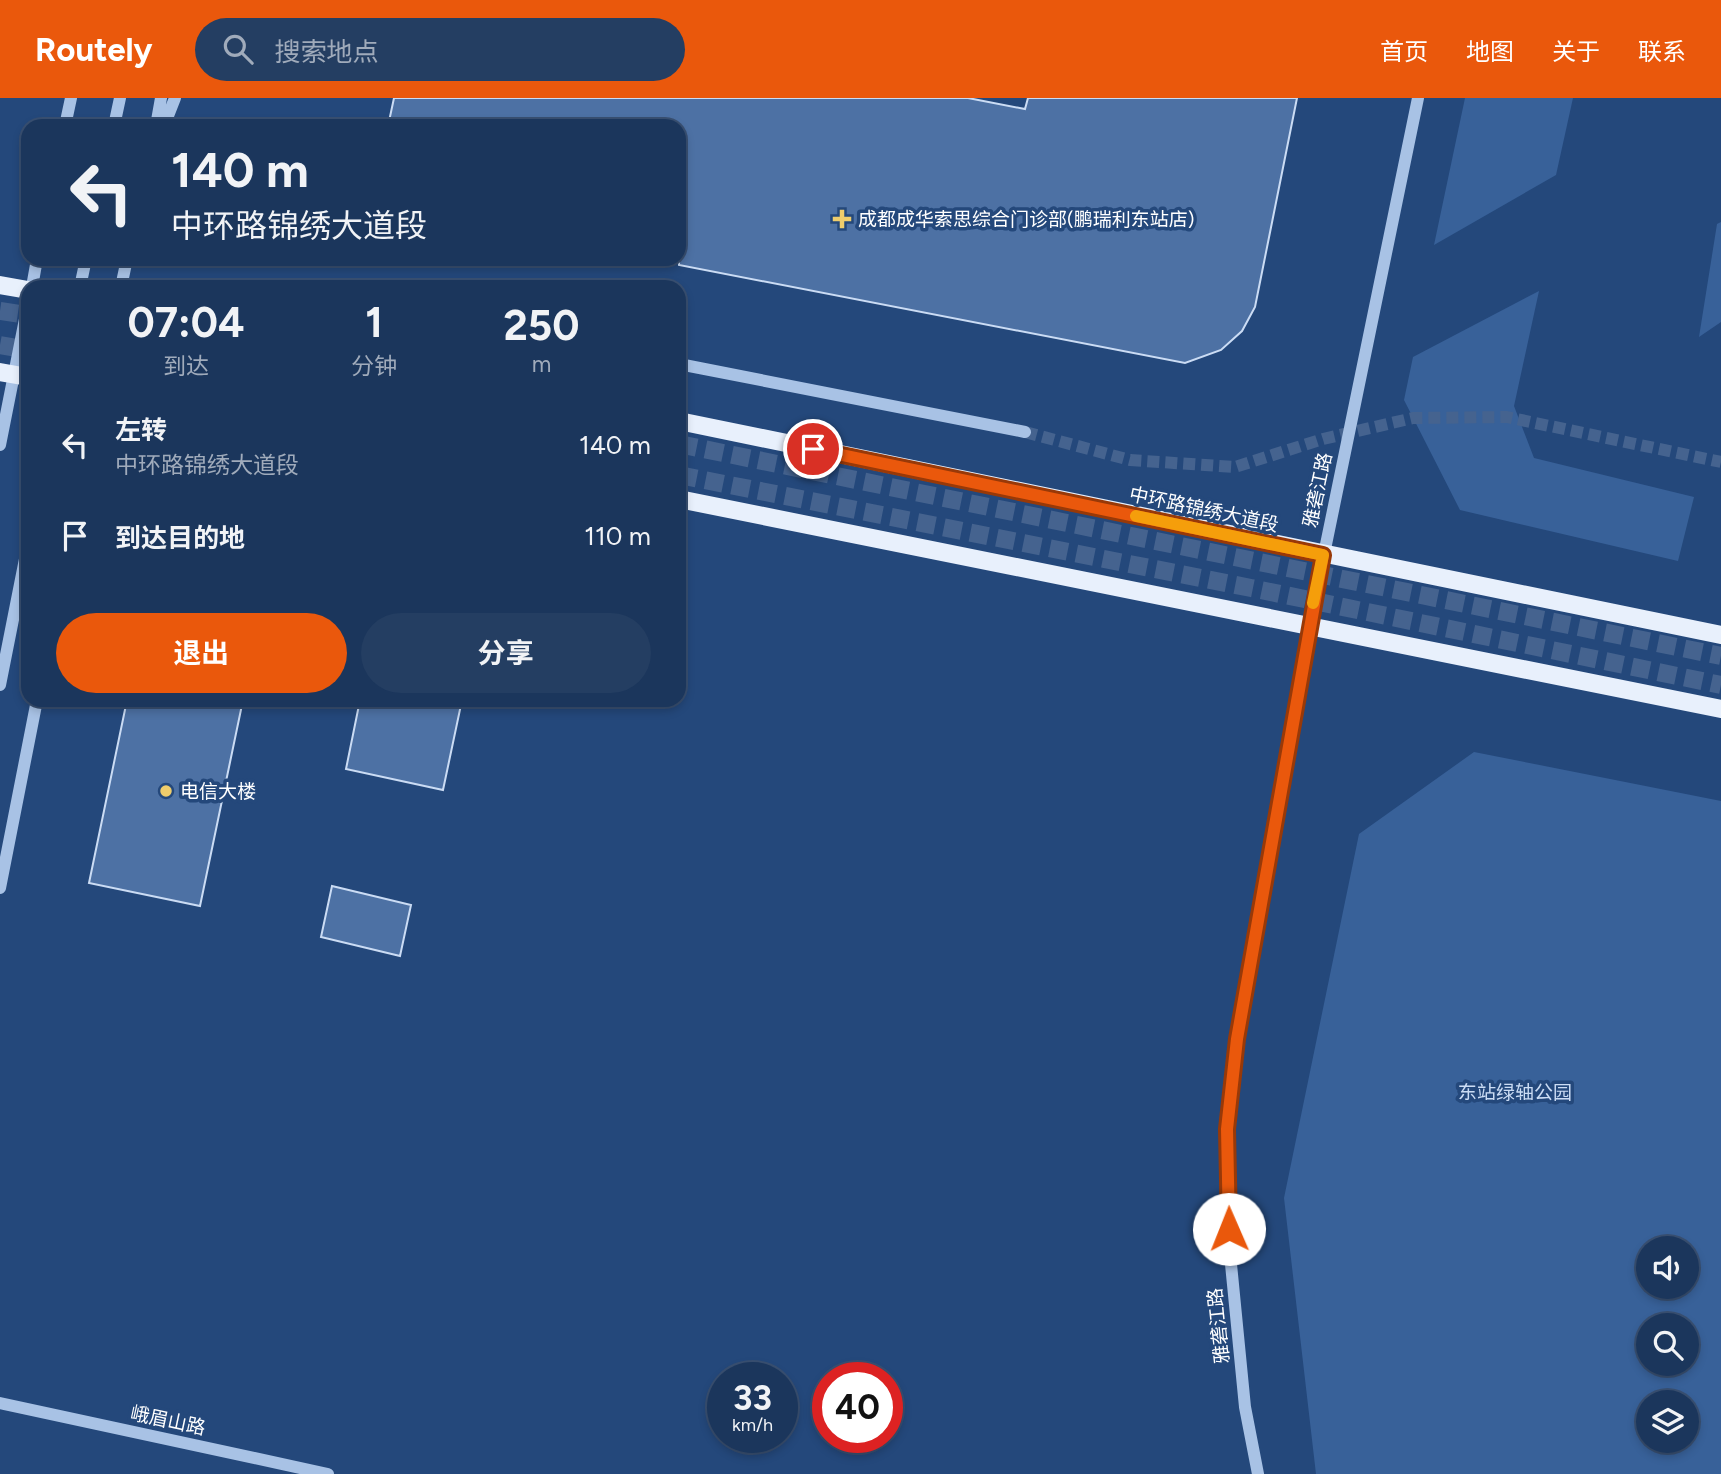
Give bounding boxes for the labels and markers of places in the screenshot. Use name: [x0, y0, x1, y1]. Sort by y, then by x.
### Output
place label: 成都成华索思综合门诊部(鹏瑞利东站店): [858, 208, 1194, 231]
marker: 成都成华索思综合门诊部(鹏瑞利东站店): [832, 209, 852, 229]
pin: [783, 419, 843, 479]
place label: 电信大楼: [180, 780, 256, 803]
marker: 电信大楼: [158, 783, 174, 799]

